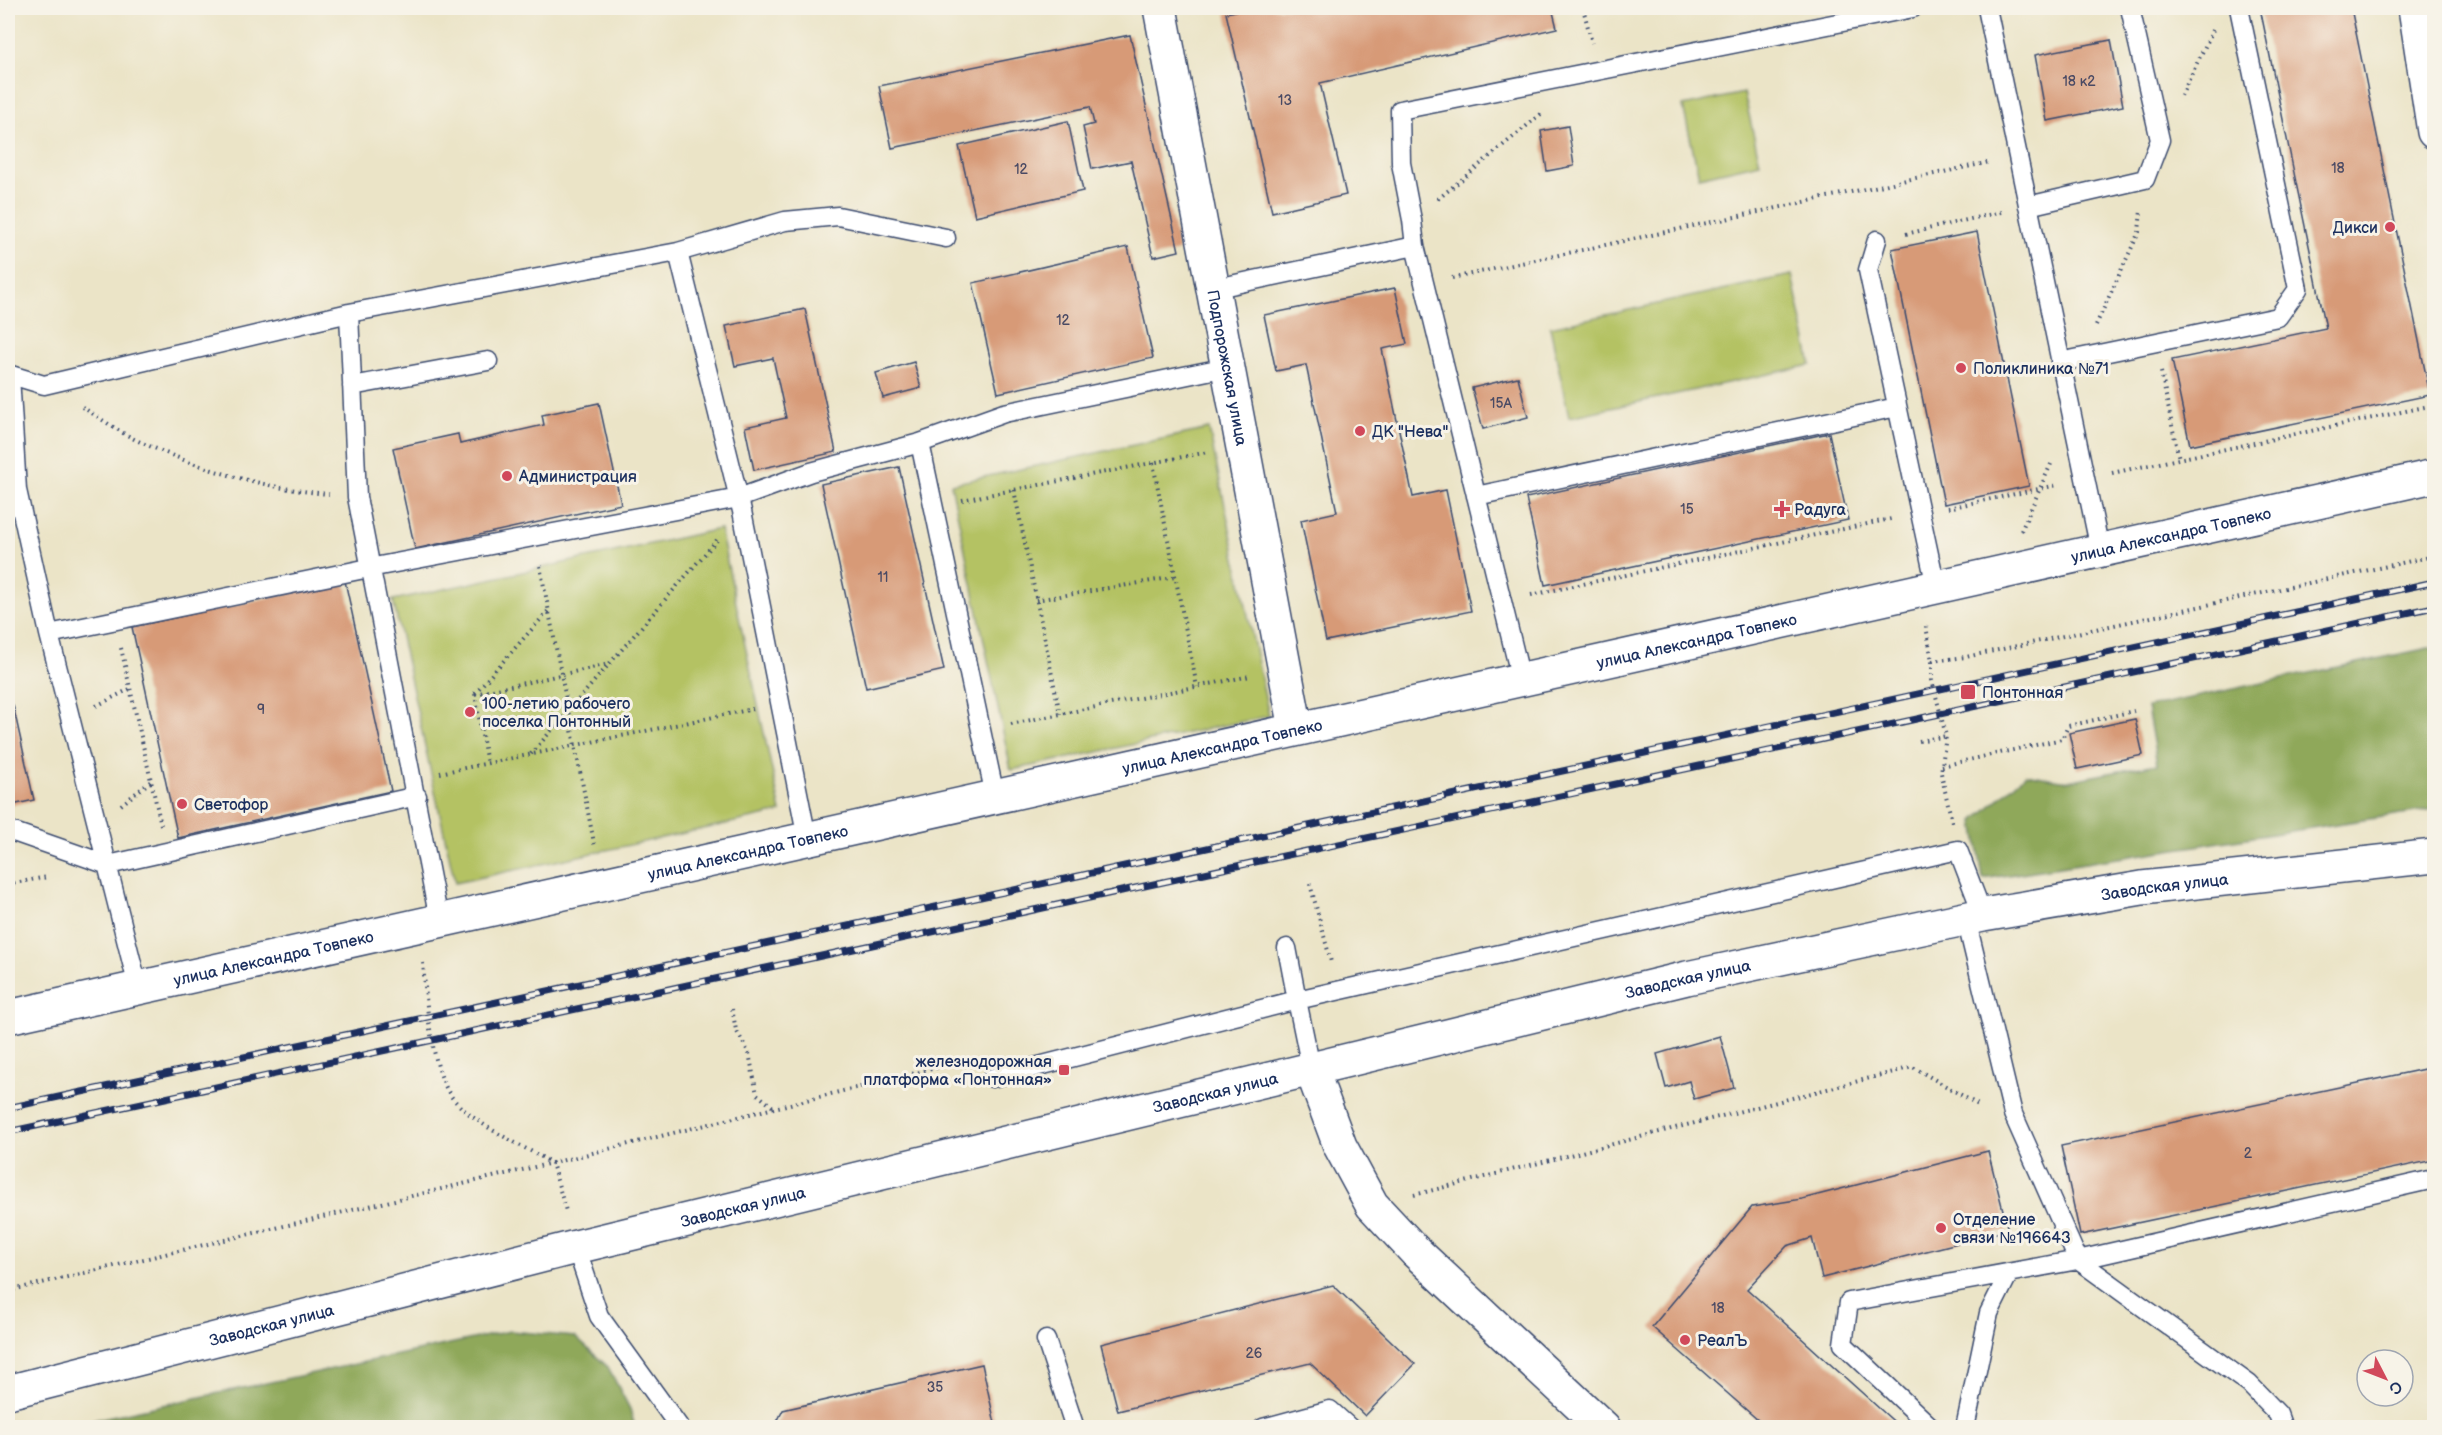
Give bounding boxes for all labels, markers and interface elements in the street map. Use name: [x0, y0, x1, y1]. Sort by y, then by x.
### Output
house number: 18 к2: [2062, 73, 2096, 90]
house number: 13: [1278, 92, 1292, 109]
house number: 18: [2331, 160, 2345, 177]
house number: 12: [1014, 161, 1029, 178]
place label: Дикси: [2333, 219, 2378, 238]
marker: Дикси: [2383, 220, 2397, 234]
street label: Подпорожская улица: [1202, 288, 1250, 448]
house number: 12: [1056, 312, 1071, 329]
place label: Поликлиника №71: [1973, 360, 2109, 379]
marker: Поликлиника №71: [1954, 361, 1968, 375]
house number: 15А: [1490, 395, 1512, 412]
place label: ДК "Нева": [1372, 423, 1449, 442]
marker: ДК "Нева": [1353, 424, 1367, 438]
place label: Администрация: [518, 468, 637, 487]
marker: Администрация: [500, 469, 514, 483]
house number: 15: [1680, 501, 1694, 518]
place label: Радуга: [1794, 501, 1847, 520]
marker: Радуга: [1775, 502, 1789, 516]
street label: улица Александра Товпеко: [2069, 505, 2273, 568]
house number: 11: [878, 569, 888, 586]
street label: улица Александра Товпеко: [1595, 610, 1799, 673]
marker: Понтонная: [1959, 683, 1977, 701]
place label: Понтонная: [1982, 684, 2063, 703]
place label: 100-летию рабочего поселка Понтонный: [482, 695, 631, 732]
house number: 9: [257, 701, 265, 718]
marker: 100-летию рабочего поселка Понтонный: [463, 705, 477, 719]
street label: улица Александра Товпеко: [1121, 716, 1324, 779]
place label: Светофор: [194, 796, 268, 815]
marker: Светофор: [175, 797, 189, 811]
street label: улица Александра Товпеко: [646, 822, 850, 885]
street label: Заводская улица: [2100, 871, 2230, 906]
street label: улица Александра Товпеко: [172, 928, 376, 991]
street label: Заводская улица: [1624, 957, 1753, 1004]
place label: железнодорожная платформа «Понтонная»: [863, 1053, 1052, 1090]
marker: железнодорожная платформа «Понтонная»: [1057, 1063, 1071, 1077]
street label: Заводская улица: [1151, 1069, 1281, 1118]
house number: 2: [2244, 1145, 2253, 1162]
street label: Заводская улица: [679, 1184, 808, 1232]
place label: Отделение связи №196643: [1953, 1211, 2071, 1248]
marker: Отделение связи №196643: [1934, 1221, 1948, 1235]
house number: 18: [1711, 1300, 1725, 1317]
street label: Заводская улица: [208, 1301, 337, 1351]
place label: РеалЪ: [1697, 1332, 1748, 1351]
marker: РеалЪ: [1678, 1333, 1692, 1347]
house number: 26: [1246, 1345, 1263, 1362]
north arrow: [2355, 1348, 2415, 1408]
text: С: [2384, 1377, 2406, 1398]
house number: 35: [927, 1379, 943, 1396]

